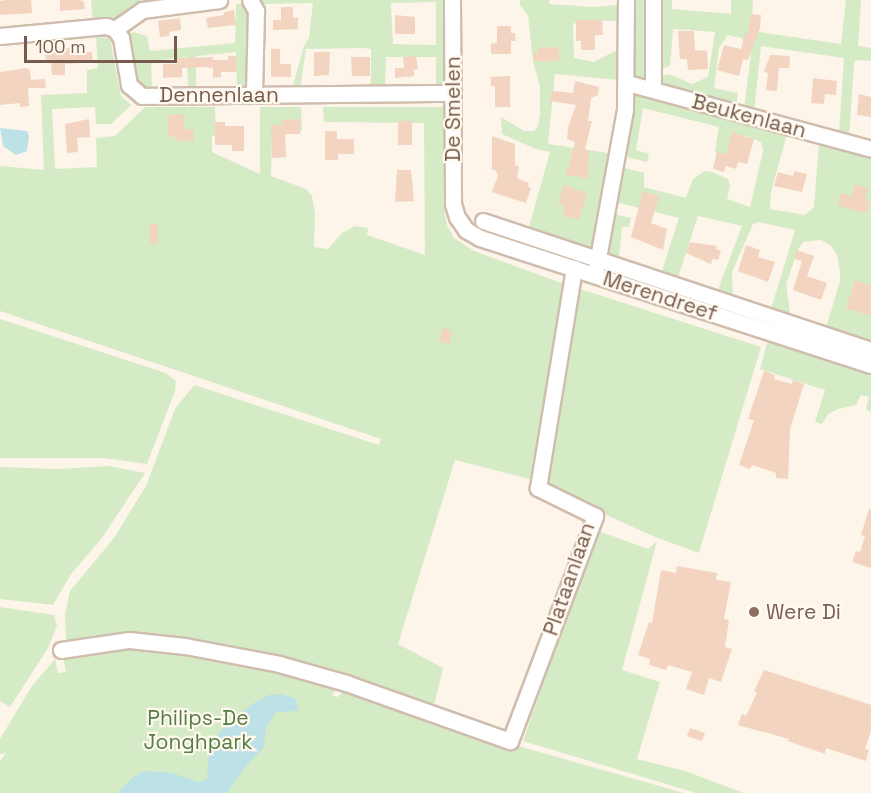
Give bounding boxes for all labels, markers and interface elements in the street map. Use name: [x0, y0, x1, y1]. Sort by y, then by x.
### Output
scale bar: [27, 24, 180, 62]
text: 100 m: [35, 35, 86, 58]
street label: De Smelen: [440, 56, 466, 162]
street label: Dennenlaan: [159, 82, 279, 108]
street label: Beukenlaan: [689, 89, 809, 143]
street label: Merendreef: [600, 266, 720, 326]
street label: Plataanlaan: [538, 519, 600, 639]
place label: Were Di: [766, 599, 841, 625]
marker: Were Di: [747, 605, 761, 619]
park label: Philips-De Jonghpark: [144, 705, 252, 755]

